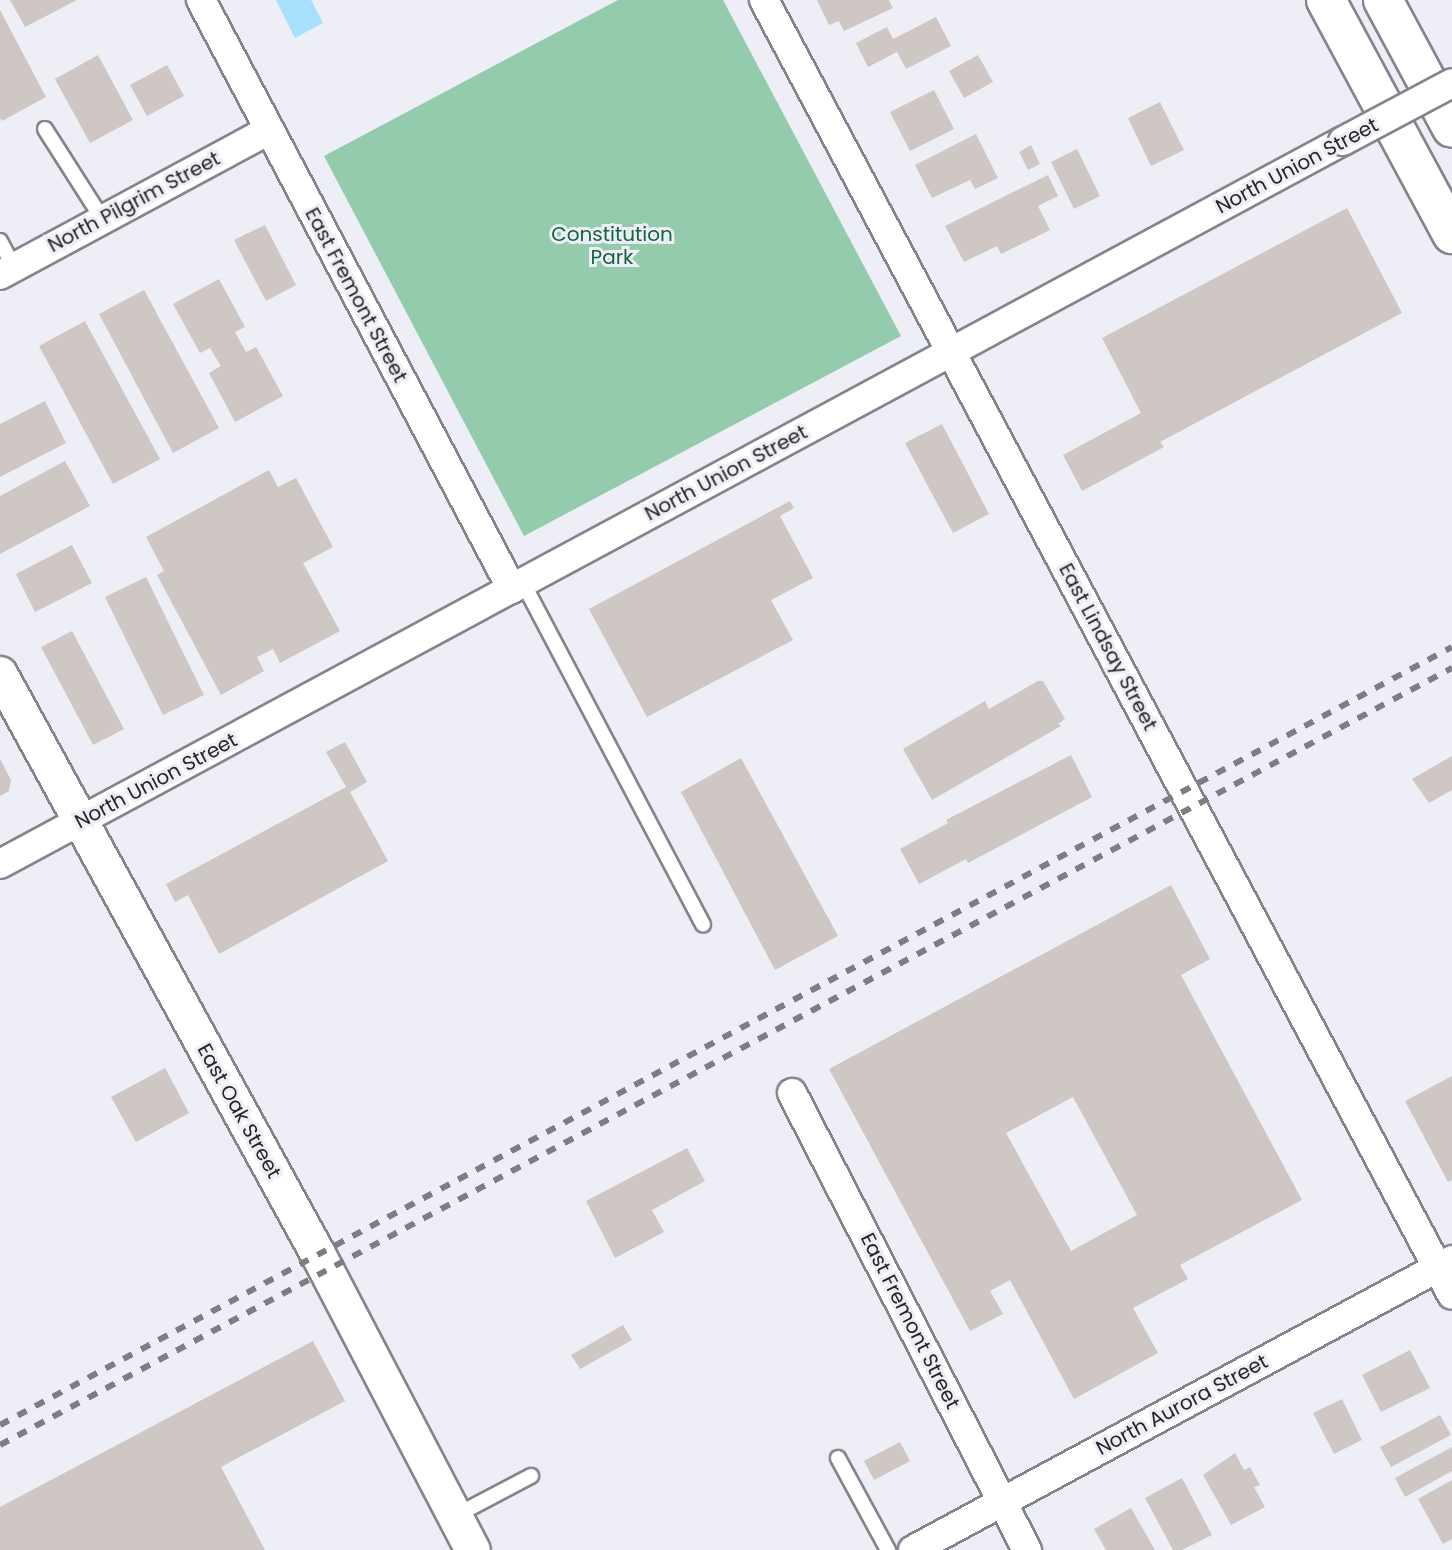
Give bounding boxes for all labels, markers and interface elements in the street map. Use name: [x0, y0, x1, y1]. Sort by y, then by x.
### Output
street label: North Union Street: [1212, 113, 1382, 219]
street label: North Pilgrim Street: [44, 146, 224, 258]
street label: East Fremont Street: [300, 204, 412, 386]
park label: Constitution Park: [551, 223, 673, 270]
street label: North Union Street: [641, 420, 811, 526]
street label: East Lindsay Street: [1054, 559, 1162, 735]
street label: North Union Street: [71, 728, 241, 834]
street label: East Oak Street: [192, 1039, 286, 1183]
street label: East Fremont Street: [855, 1229, 965, 1413]
street label: North Aurora Street: [1092, 1350, 1272, 1460]

